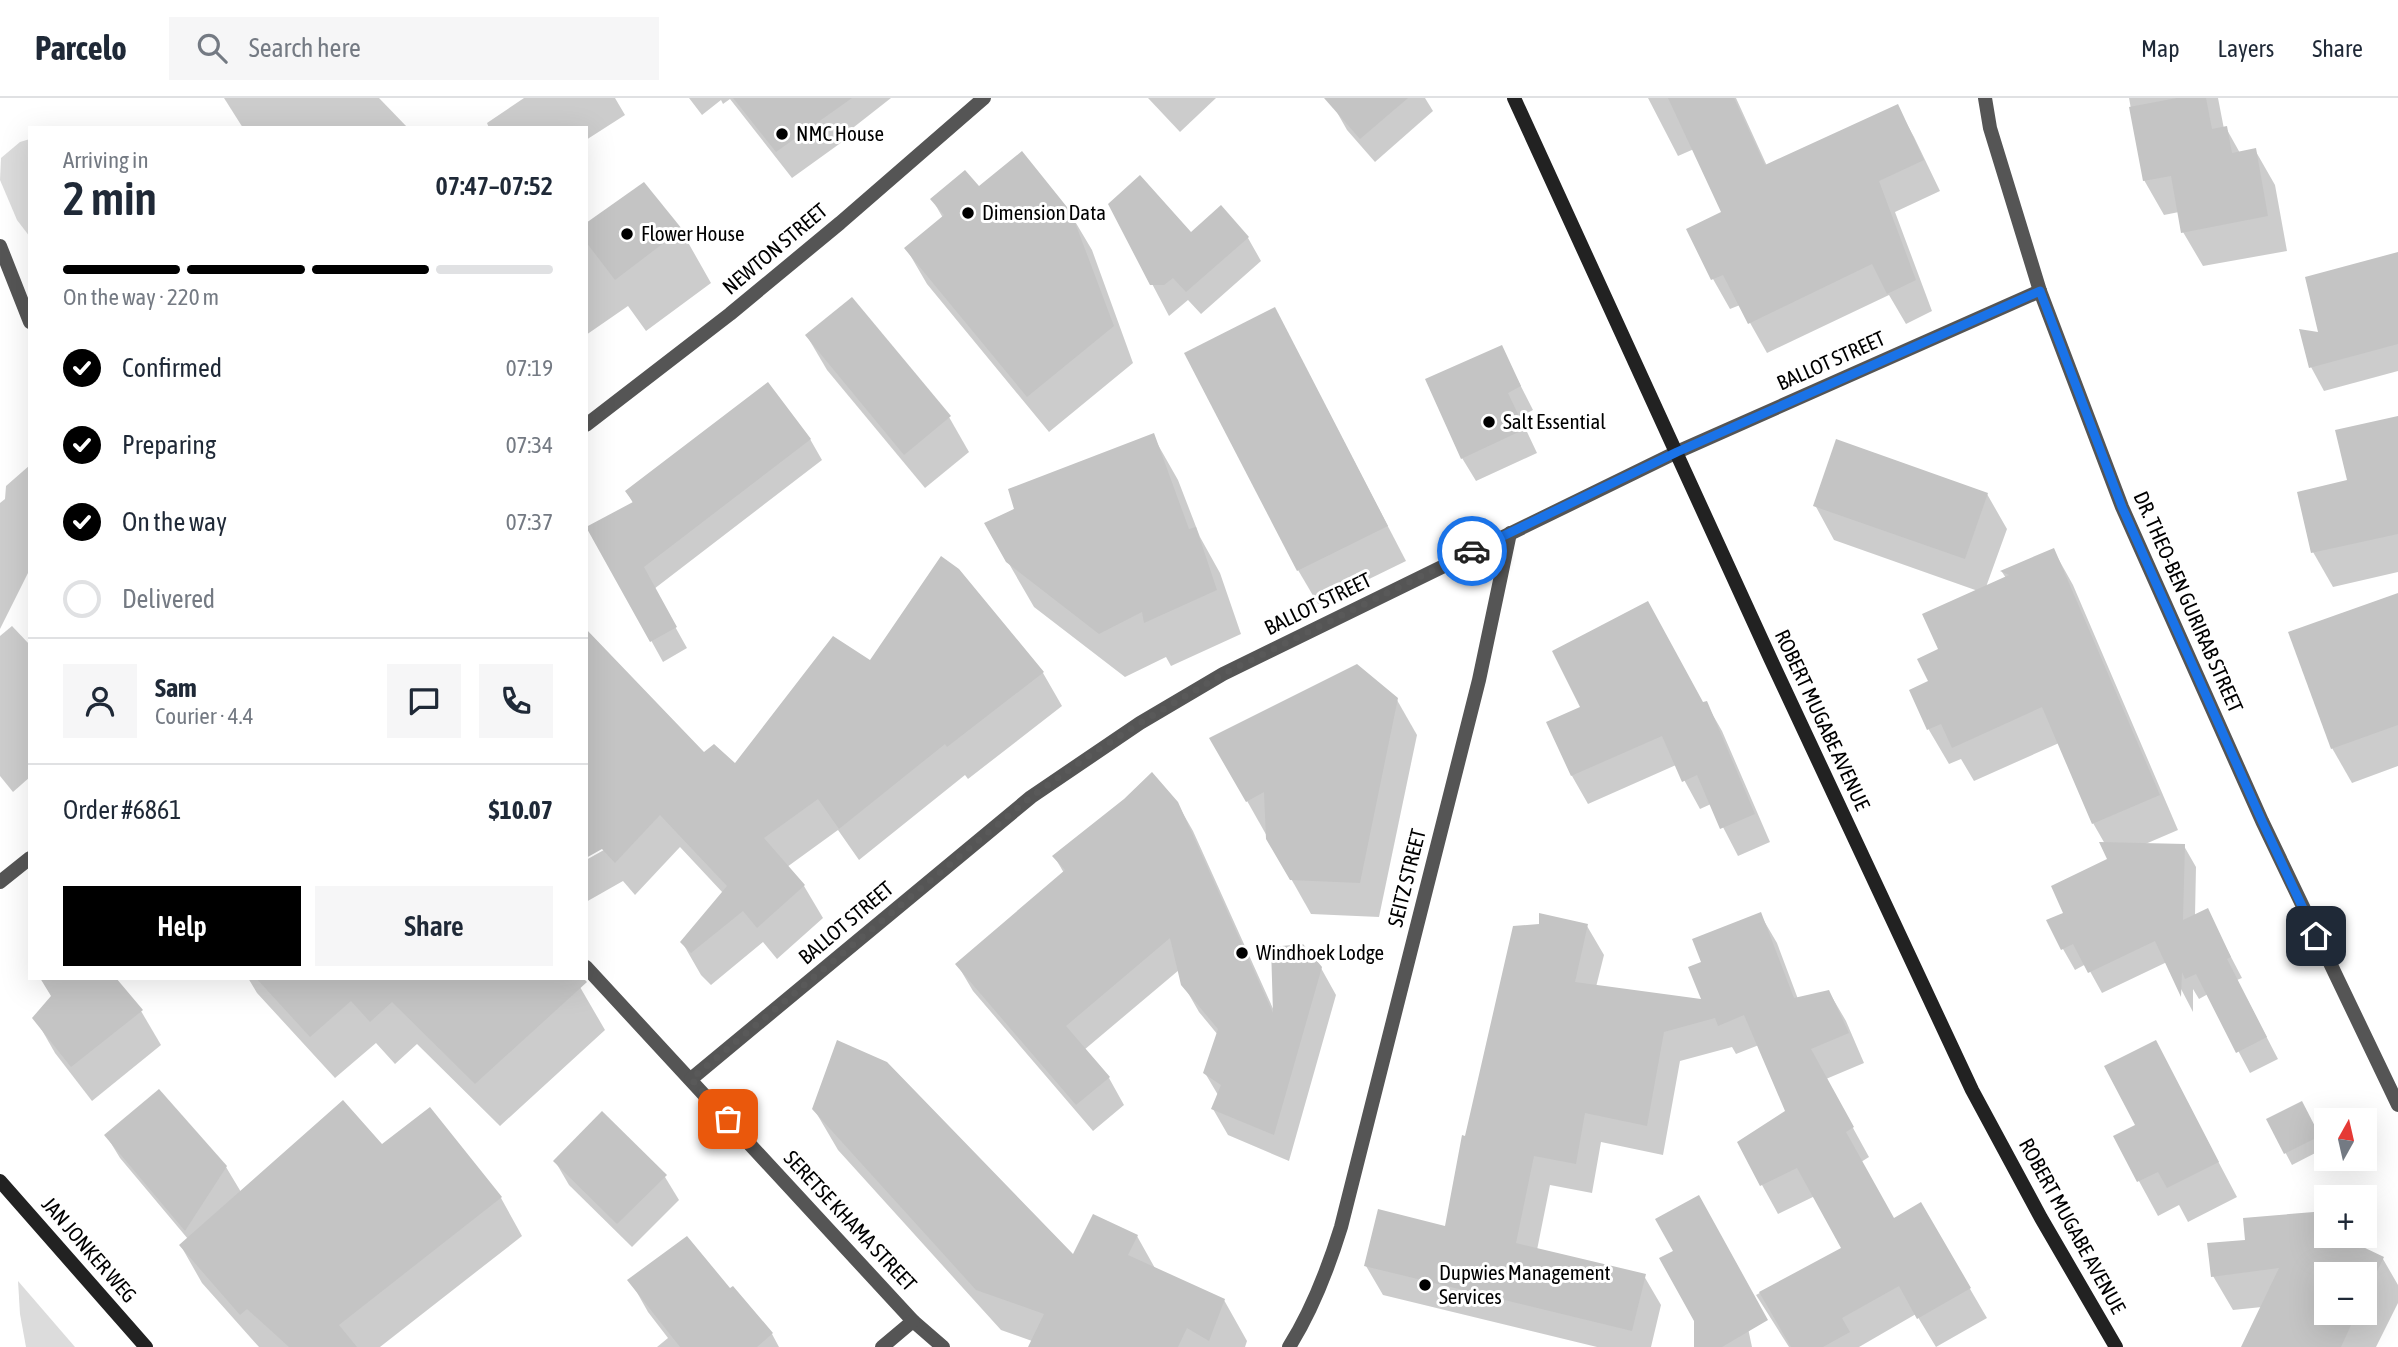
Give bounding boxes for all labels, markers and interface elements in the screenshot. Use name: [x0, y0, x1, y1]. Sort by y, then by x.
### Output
search box: [169, 17, 659, 80]
text: Parcelo: [35, 29, 127, 67]
icon: search: [193, 29, 231, 67]
text: Search here: [249, 33, 361, 63]
text: Map: [2141, 35, 2180, 62]
text: Layers: [2218, 35, 2274, 62]
text: Share: [2312, 35, 2363, 62]
place label: NMC House: [796, 121, 884, 145]
marker: NMC House: [774, 126, 790, 142]
text: Arriving in: [63, 147, 149, 173]
text: 07:47–07:52: [436, 171, 553, 201]
text: 2 min: [63, 172, 157, 225]
street label: NEWTON STREET: [717, 198, 831, 299]
place label: Dimension Data: [982, 200, 1106, 224]
marker: Dimension Data: [960, 205, 976, 221]
place label: Flower House: [641, 221, 745, 245]
marker: Flower House: [619, 226, 635, 242]
text: On the way · 220 m: [63, 284, 219, 310]
street label: BALLOT STREET: [1773, 326, 1888, 395]
icon: check: [63, 349, 101, 387]
text: Confirmed: [122, 353, 222, 383]
text: 07:19: [506, 355, 553, 381]
place label: Salt Essential: [1503, 409, 1606, 433]
marker: Salt Essential: [1481, 414, 1497, 430]
icon: check: [63, 426, 101, 464]
text: Preparing: [122, 430, 216, 460]
text: 07:34: [506, 432, 553, 458]
street label: DR. THEO-BEN GURIRAB STREET: [2129, 487, 2249, 716]
icon: check: [63, 503, 101, 541]
text: On the way: [122, 507, 227, 537]
text: 07:37: [506, 509, 553, 535]
courier: [1437, 516, 1507, 586]
icon: car: [1453, 532, 1491, 570]
street label: BALLOT STREET: [1260, 567, 1375, 639]
text: Delivered: [122, 584, 215, 614]
street label: ROBERT MUGABE AVENUE: [1770, 625, 1875, 814]
button: person: [63, 664, 137, 738]
button: chat: [387, 664, 461, 738]
button: phone: [479, 664, 553, 738]
text: Sam: [155, 673, 197, 703]
text: Courier · 4.4: [155, 703, 254, 729]
text: Order #6861: [63, 795, 182, 825]
text: $10.07: [489, 795, 553, 825]
street label: SEITZ STREET: [1382, 826, 1430, 929]
street label: BALLOT STREET: [793, 876, 897, 969]
button: Help: [63, 886, 301, 966]
button: Share: [315, 886, 553, 966]
pin: [2286, 906, 2346, 966]
icon: home: [2297, 917, 2335, 955]
place label: Windhoek Lodge: [1256, 940, 1384, 964]
marker: Windhoek Lodge: [1234, 945, 1250, 961]
pin: [698, 1089, 758, 1149]
icon: bag: [709, 1100, 747, 1138]
north arrow: [2314, 1108, 2376, 1171]
map controls: [2314, 1108, 2377, 1325]
street label: ROBERT MUGABE AVENUE: [2015, 1134, 2131, 1317]
street label: SERETSE KHAMA STREET: [780, 1145, 922, 1295]
button: +: [2314, 1185, 2377, 1248]
street label: JAN JONKER WEG: [38, 1192, 142, 1307]
place label: Dupwies Management Services: [1439, 1260, 1611, 1308]
button: −: [2314, 1262, 2377, 1325]
marker: Dupwies Management Services: [1417, 1277, 1433, 1293]

